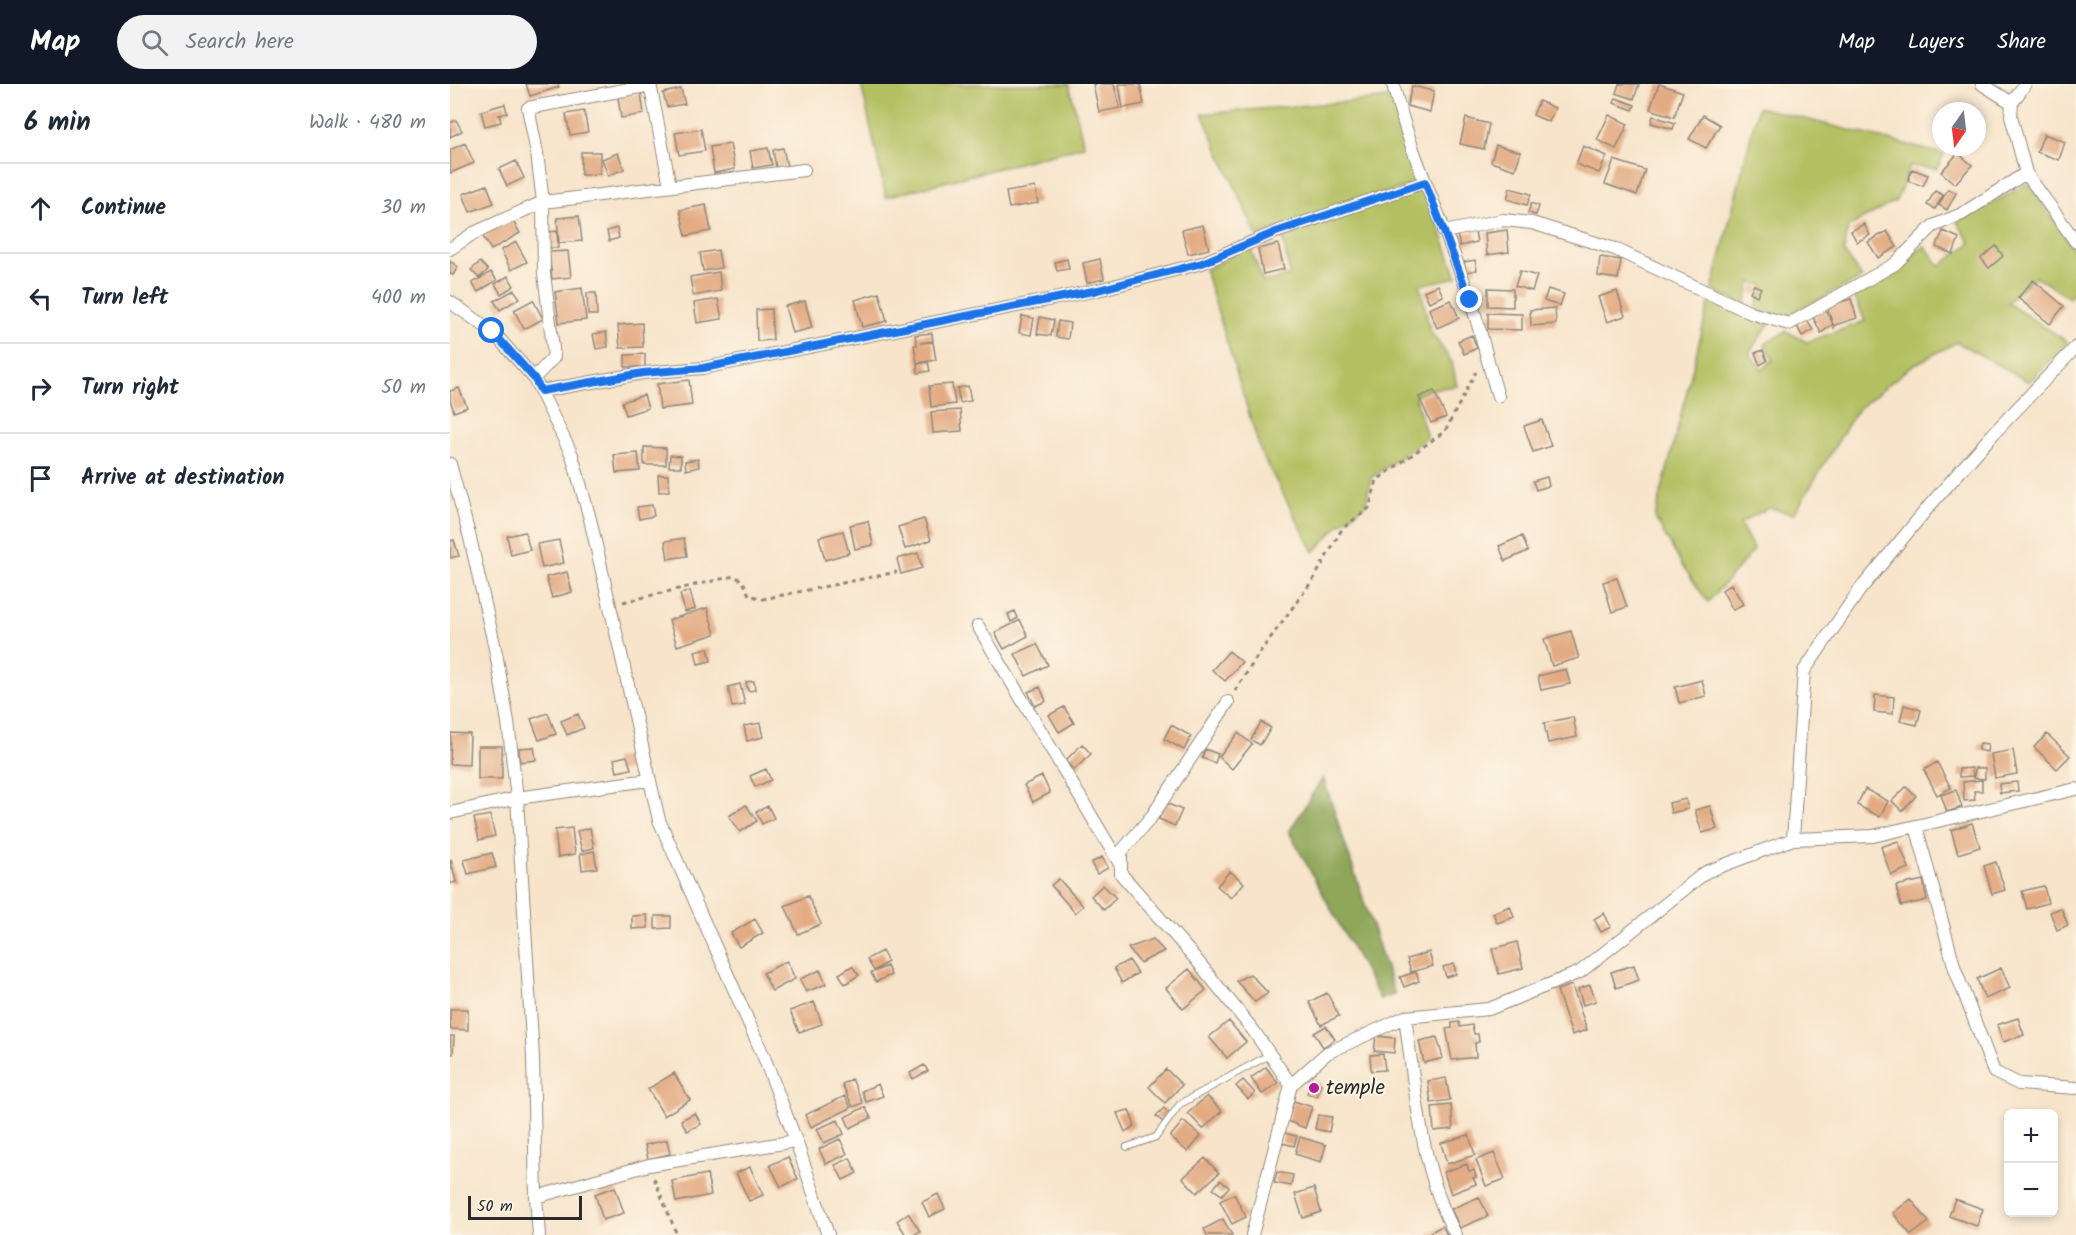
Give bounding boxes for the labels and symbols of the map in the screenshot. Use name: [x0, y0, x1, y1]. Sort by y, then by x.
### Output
north arrow: [1932, 102, 1986, 156]
route end: [1456, 286, 1482, 312]
route start: [478, 317, 504, 343]
place label: temple: [1326, 1072, 1385, 1105]
marker: temple: [1307, 1081, 1321, 1095]
scale bar: [468, 1193, 582, 1220]

